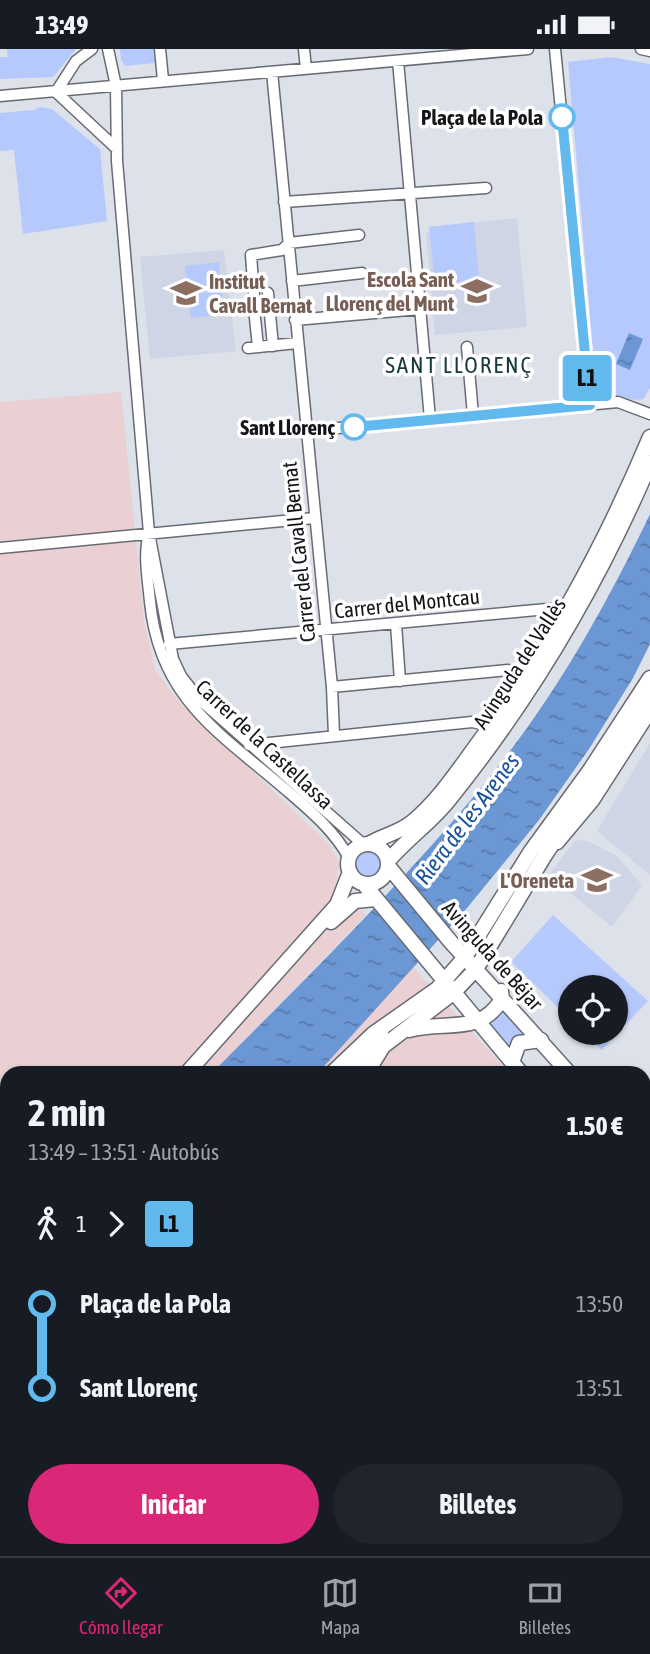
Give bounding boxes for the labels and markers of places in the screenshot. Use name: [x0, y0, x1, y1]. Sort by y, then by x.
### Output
marker: Plaça de la Pola: [549, 104, 575, 130]
place label: Plaça de la Pola: [421, 105, 543, 129]
place label: Escola Sant Llorenç del Munt: [326, 267, 454, 315]
place label: Institut Cavall Bernat: [209, 269, 312, 317]
school or university icon: Escola Sant Llorenç del Munt: [460, 274, 494, 308]
school or university icon: Institut Cavall Bernat: [169, 276, 203, 310]
marker: Sant Llorenç: [341, 414, 367, 440]
place label: Sant Llorenç: [240, 415, 335, 439]
school or university icon: L'Oreneta: [580, 863, 614, 897]
place label: L'Oreneta: [500, 868, 574, 892]

